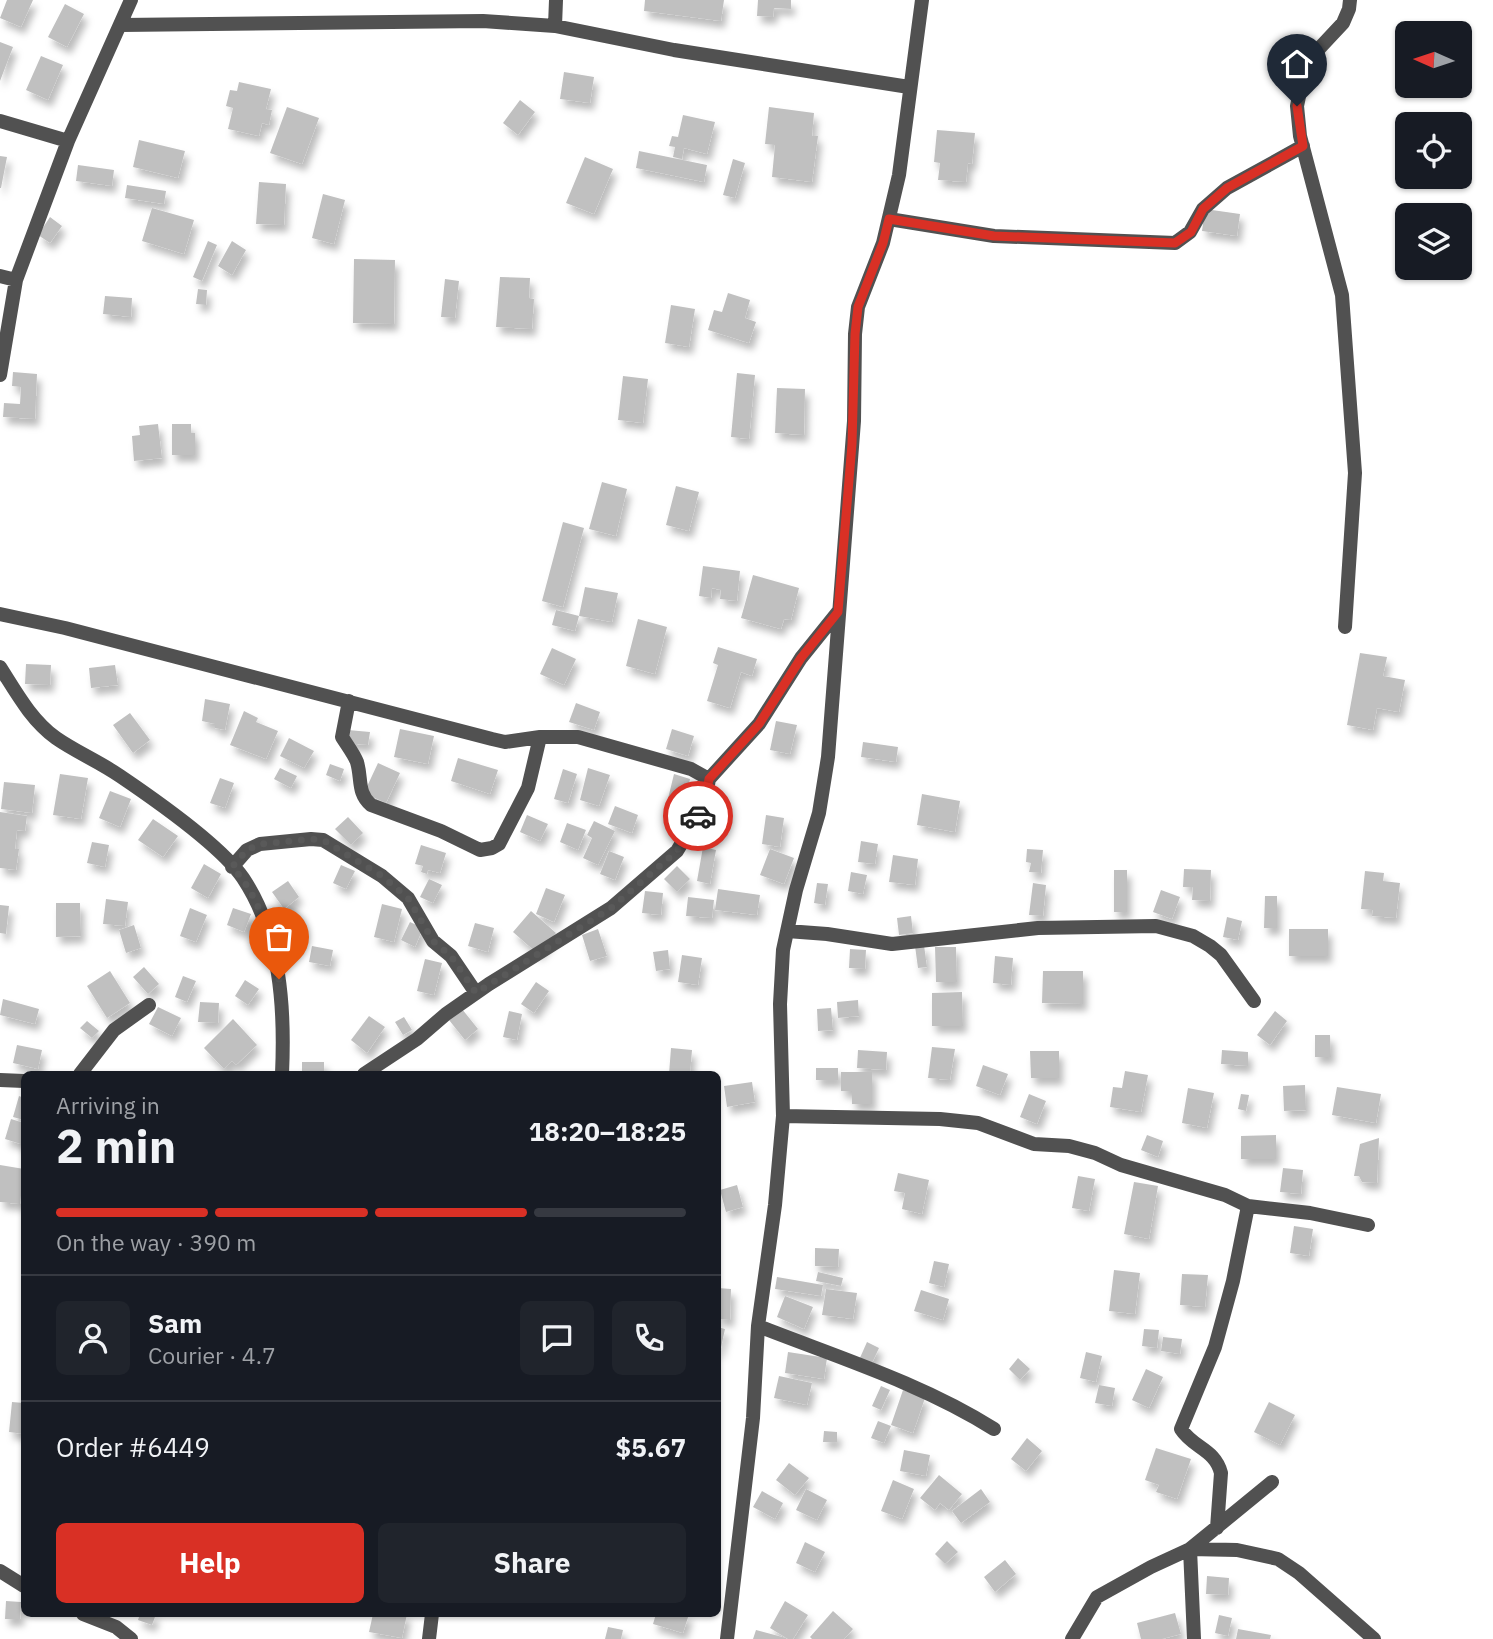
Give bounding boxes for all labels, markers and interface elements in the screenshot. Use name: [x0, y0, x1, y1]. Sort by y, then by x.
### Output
north arrow: [1395, 21, 1472, 98]
map controls: [1395, 21, 1472, 280]
pin: [1267, 34, 1327, 106]
icon: home: [1278, 45, 1316, 83]
button: locate: [1395, 112, 1472, 189]
button: layers: [1395, 203, 1472, 280]
courier: [663, 781, 733, 851]
icon: car: [679, 797, 717, 835]
pin: [249, 907, 309, 979]
icon: bag: [260, 918, 298, 956]
text: Arriving in: [56, 1090, 160, 1120]
text: 18:20–18:25: [529, 1114, 686, 1148]
text: 2 min: [56, 1116, 176, 1176]
text: On the way · 390 m: [56, 1227, 256, 1257]
button: person: [56, 1301, 130, 1375]
button: chat: [520, 1301, 594, 1375]
button: phone: [612, 1301, 686, 1375]
text: Sam: [148, 1306, 202, 1340]
text: Courier · 4.7: [148, 1340, 276, 1370]
text: Order #6449: [56, 1430, 210, 1464]
text: $5.67: [616, 1430, 686, 1464]
button: Help: [56, 1523, 364, 1603]
button: Share: [378, 1523, 686, 1603]

